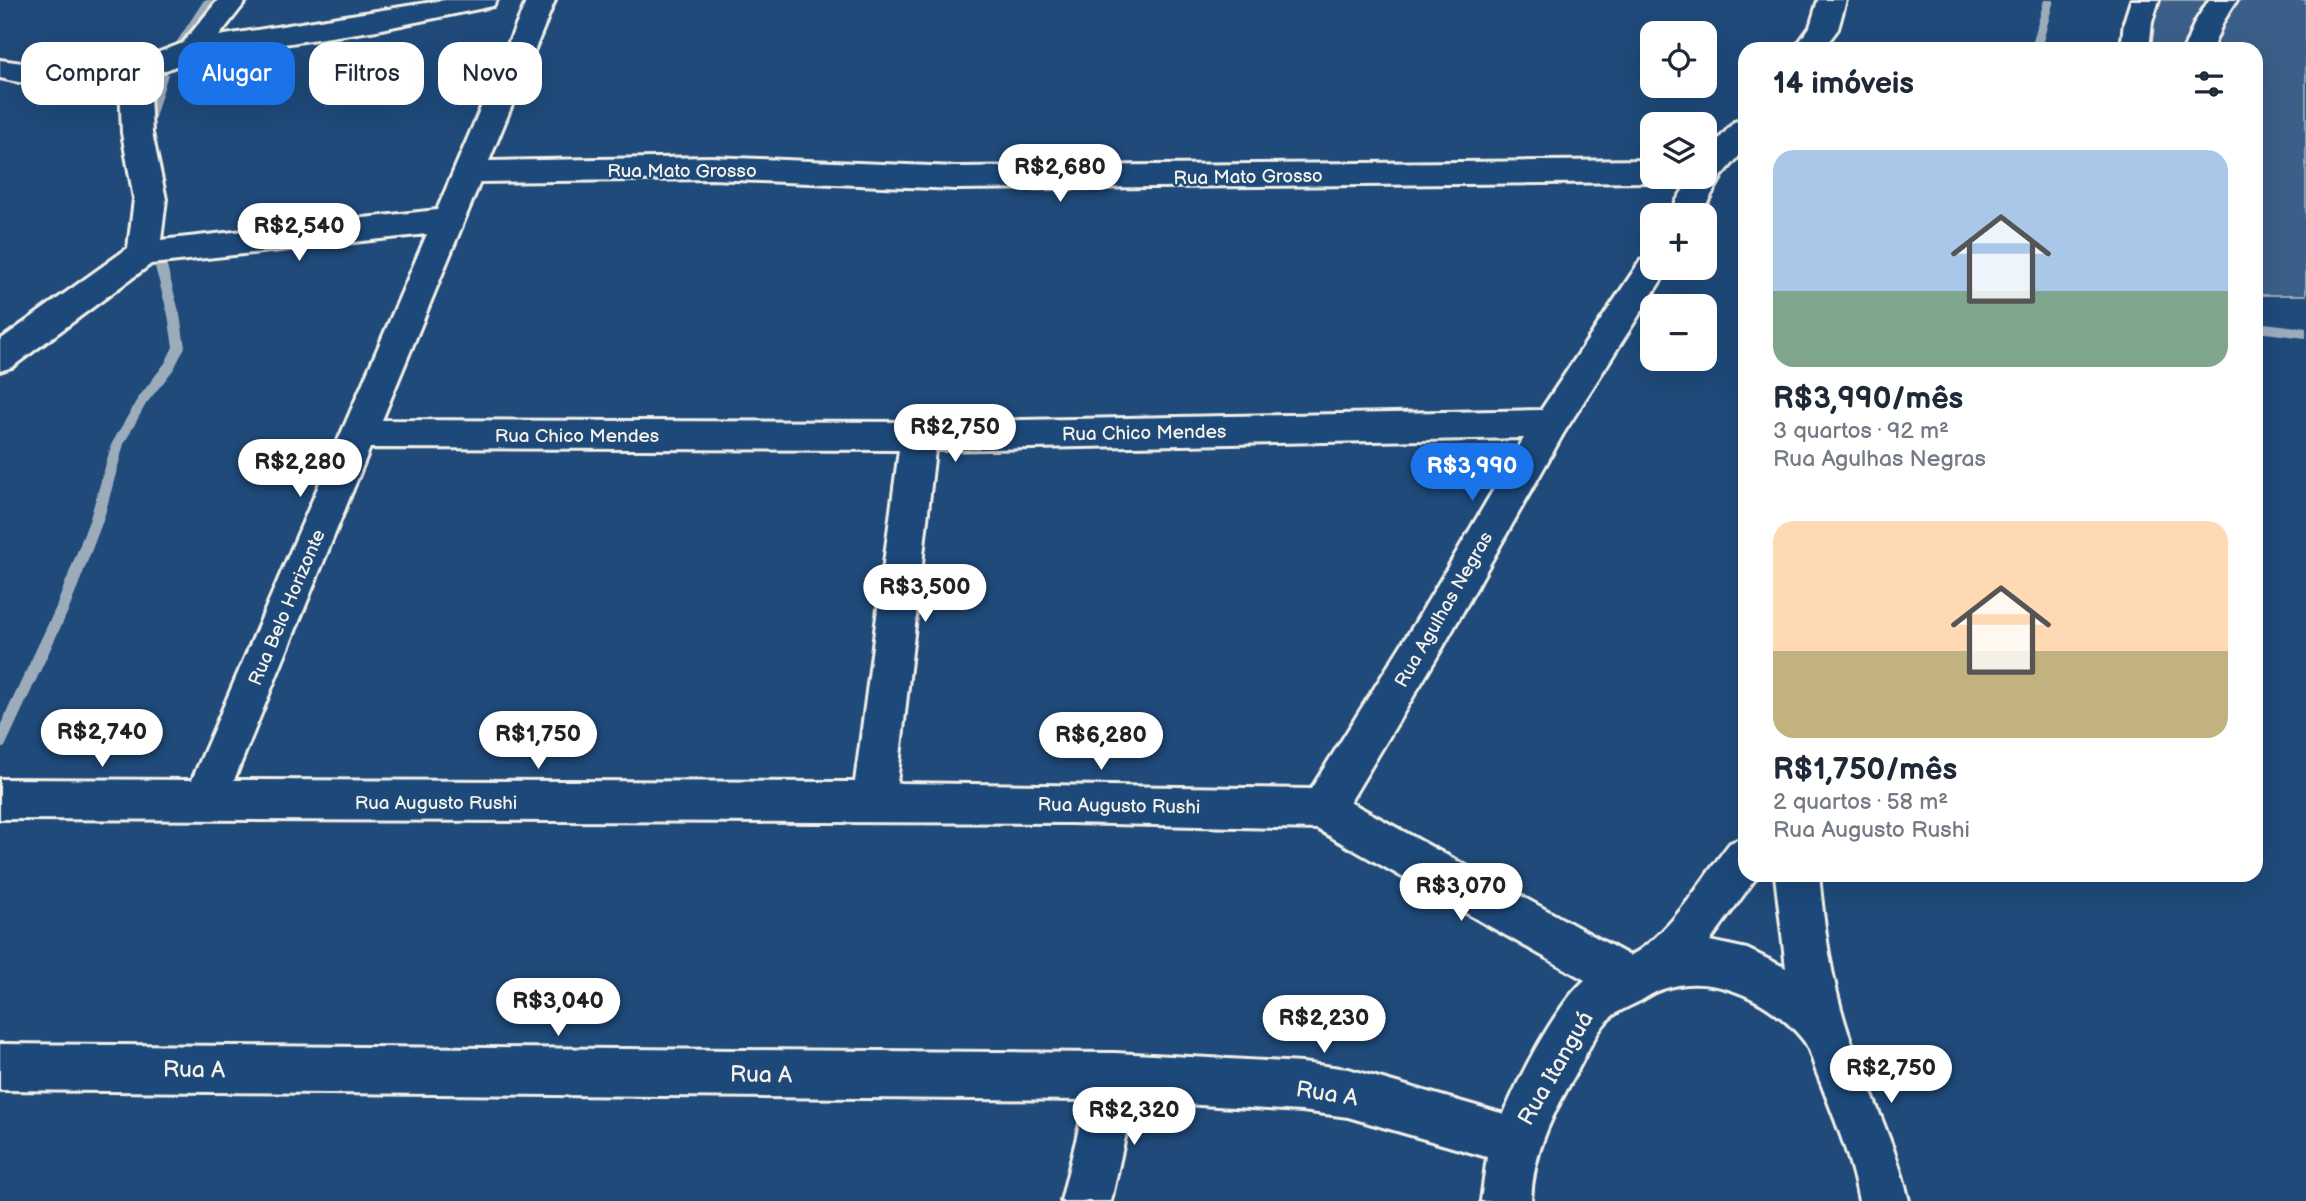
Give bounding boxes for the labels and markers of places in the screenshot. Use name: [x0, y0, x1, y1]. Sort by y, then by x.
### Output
pin: R$2,680: [995, 144, 1125, 204]
pin: R$2,540: [234, 204, 364, 263]
pin: R$2,750: [890, 405, 1020, 464]
pin: R$2,280: [235, 440, 365, 499]
pin: R$3,990: [1407, 444, 1537, 503]
pin: R$3,500: [860, 564, 990, 624]
pin: R$2,740: [37, 710, 167, 769]
pin: R$1,750: [473, 712, 603, 771]
pin: R$6,280: [1036, 712, 1166, 772]
pin: R$3,070: [1396, 864, 1526, 923]
pin: R$3,040: [493, 978, 623, 1038]
pin: R$2,230: [1259, 996, 1389, 1055]
pin: R$2,750: [1826, 1046, 1956, 1105]
pin: R$2,320: [1069, 1088, 1199, 1147]

